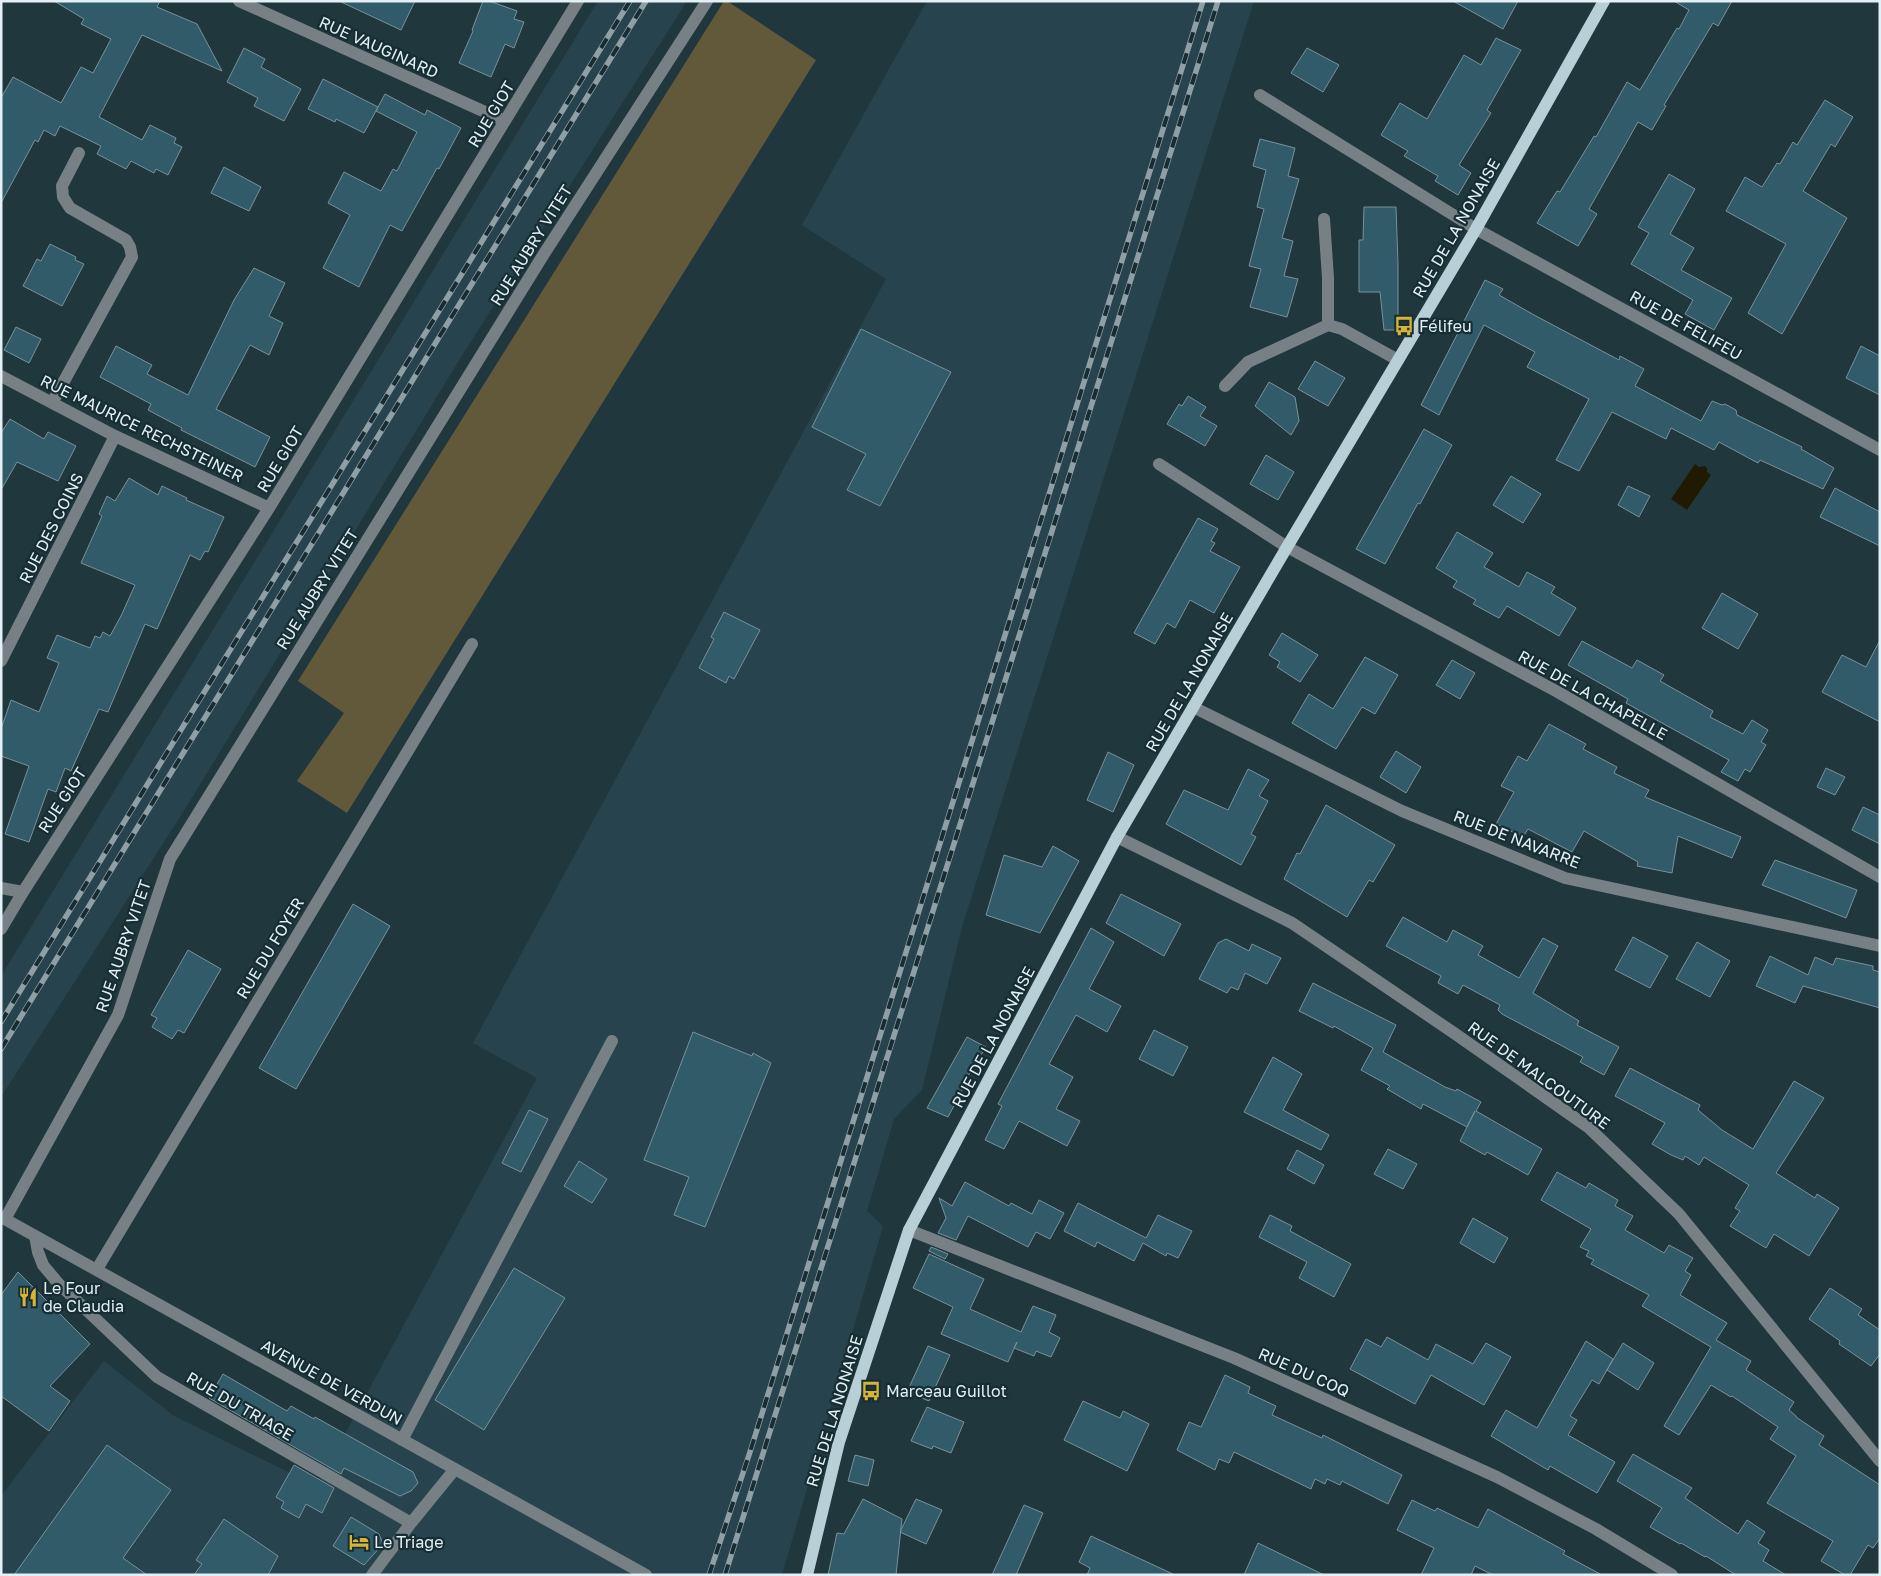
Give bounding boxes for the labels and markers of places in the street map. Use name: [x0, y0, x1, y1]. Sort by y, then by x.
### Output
bus stop icon: Félifeu: [1393, 315, 1415, 337]
place label: Félifeu: [1419, 316, 1472, 336]
place label: Le Four de Claudia: [43, 1278, 124, 1316]
restaurant icon: Le Four de Claudia: [17, 1286, 39, 1308]
bus stop icon: Marceau Guillot: [860, 1380, 882, 1402]
place label: Marceau Guillot: [886, 1381, 1007, 1401]
hotel icon: Le Triage: [348, 1531, 370, 1553]
place label: Le Triage: [374, 1532, 443, 1552]

